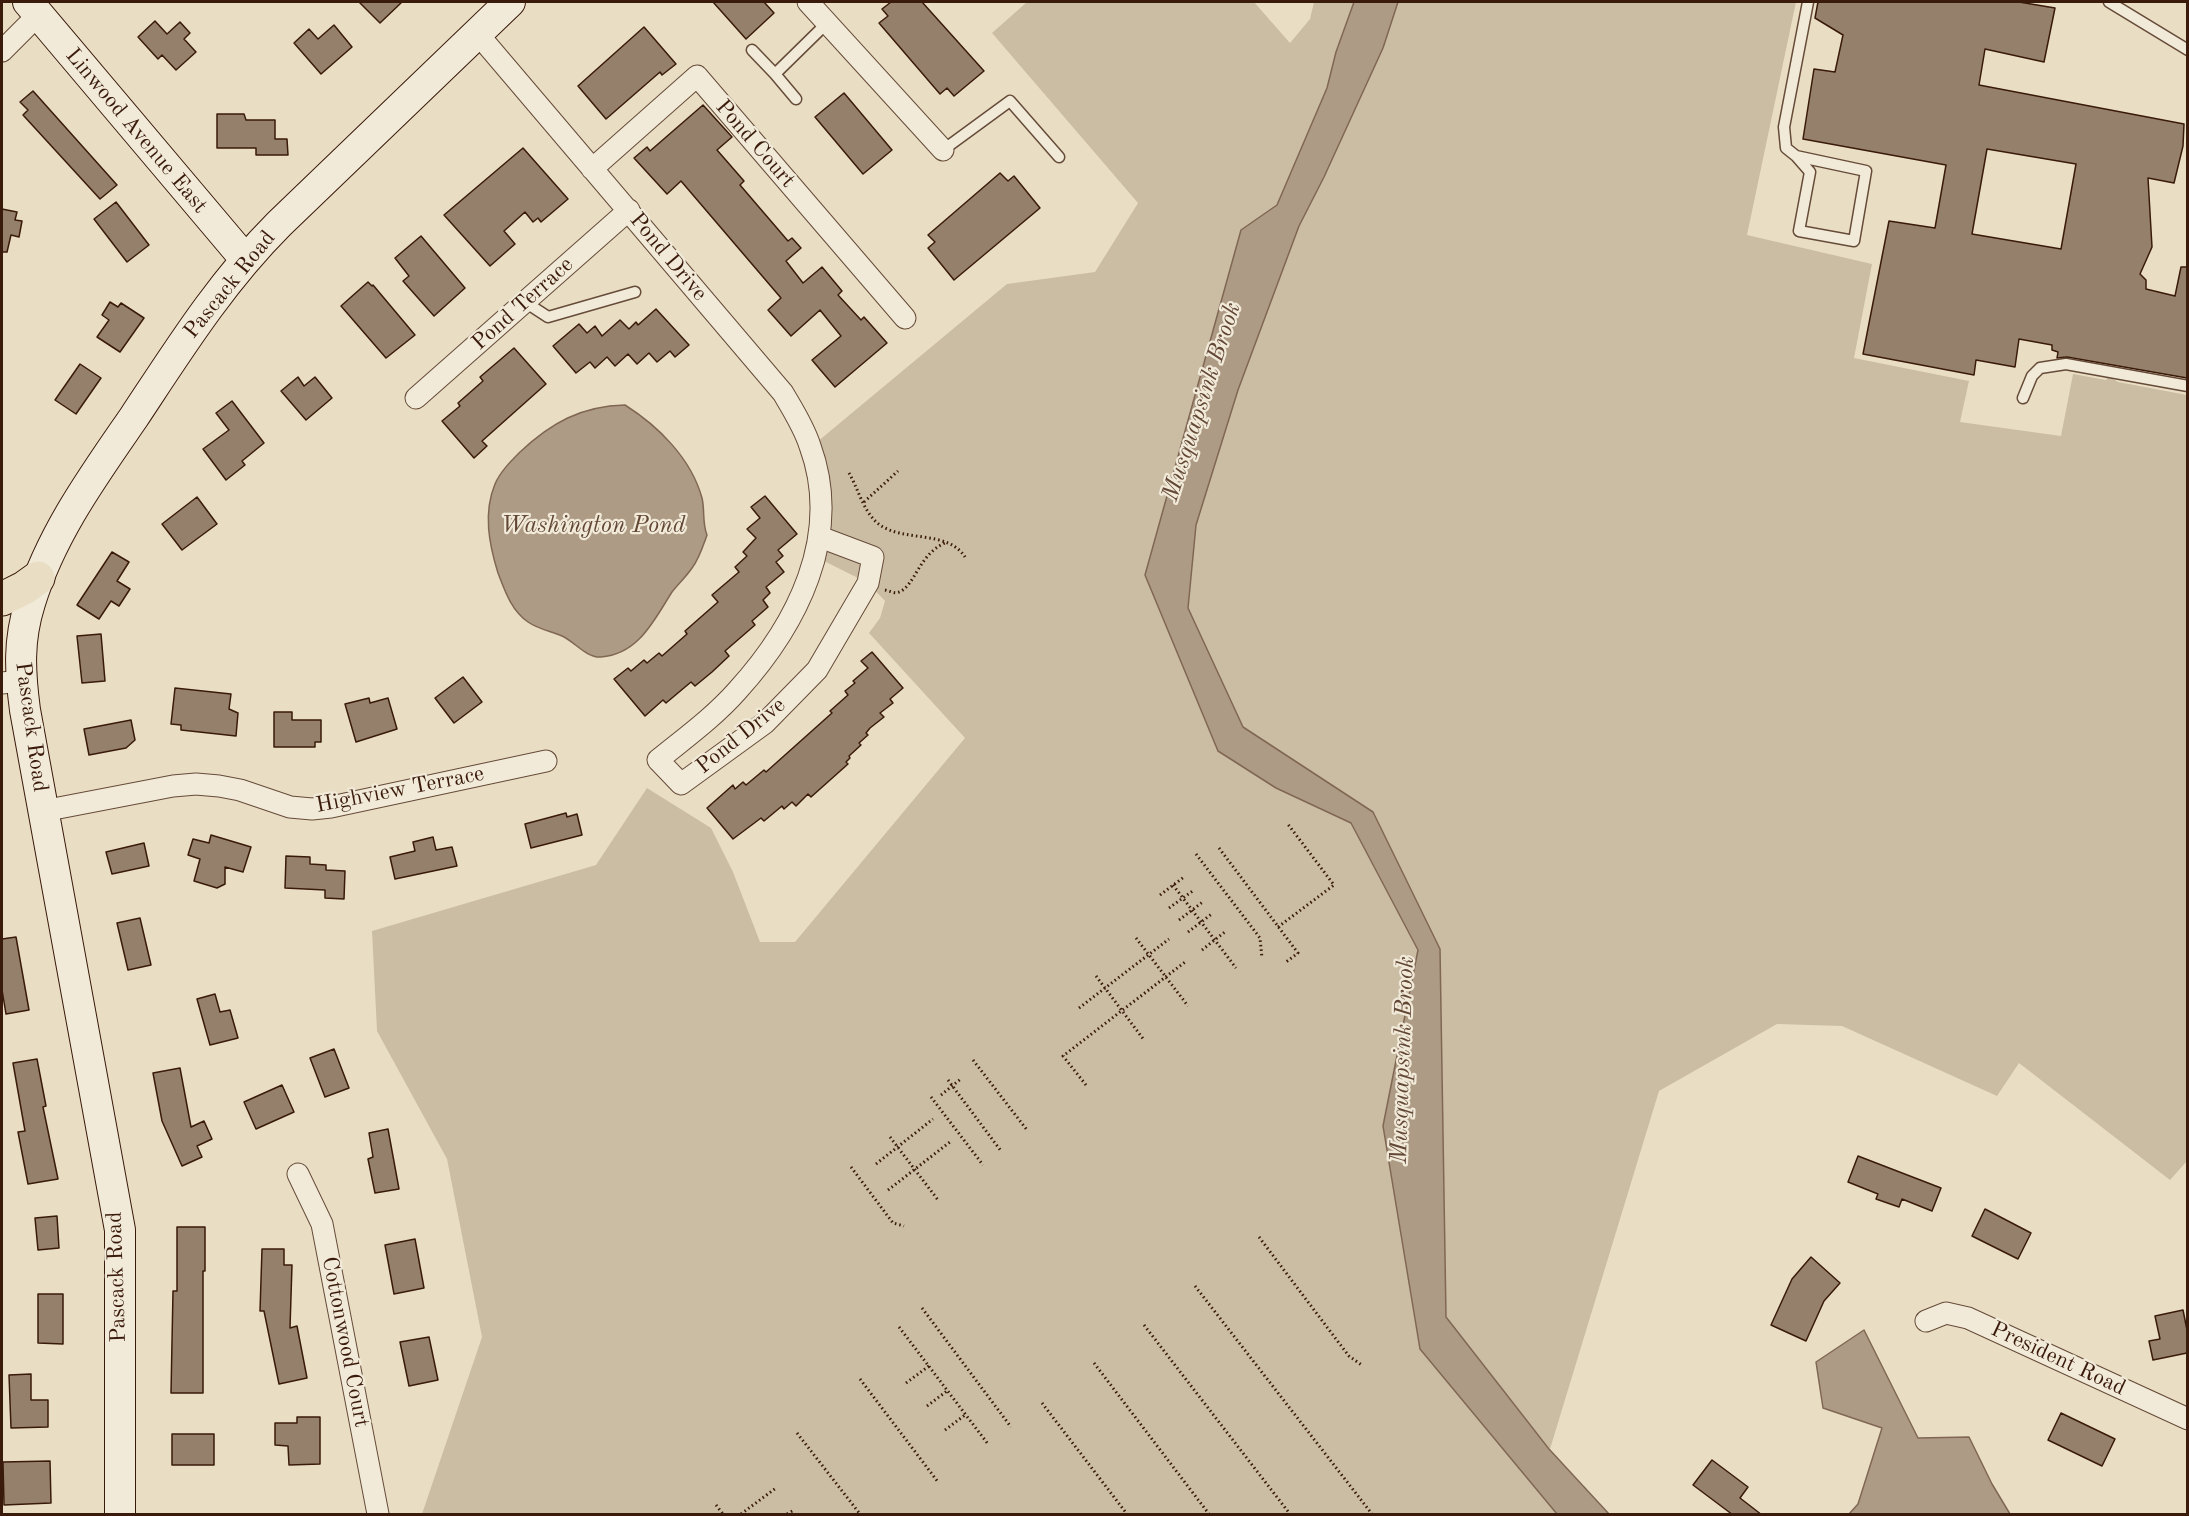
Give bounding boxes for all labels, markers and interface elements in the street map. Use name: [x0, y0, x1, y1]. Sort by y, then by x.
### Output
street label: Linwood Avenue East: [59, 43, 213, 219]
street label: Pond Court: [709, 94, 801, 194]
street label: Pond Drive: [623, 207, 713, 307]
street label: Pascack Road: [178, 226, 282, 344]
street label: Pond Terrace: [467, 252, 579, 356]
water label: Musquapsink Brook: [1156, 299, 1248, 505]
water label: Washington Pond: [501, 512, 685, 540]
street label: Pascack Road: [9, 660, 53, 794]
street label: Pond Drive: [691, 692, 791, 780]
street label: Highview Terrace: [314, 761, 486, 819]
water label: Musquapsink Brook: [1385, 956, 1421, 1164]
street label: Pascack Road: [102, 1211, 132, 1343]
street label: Cottonwood Court: [315, 1254, 375, 1430]
street label: President Road: [1986, 1316, 2130, 1402]

